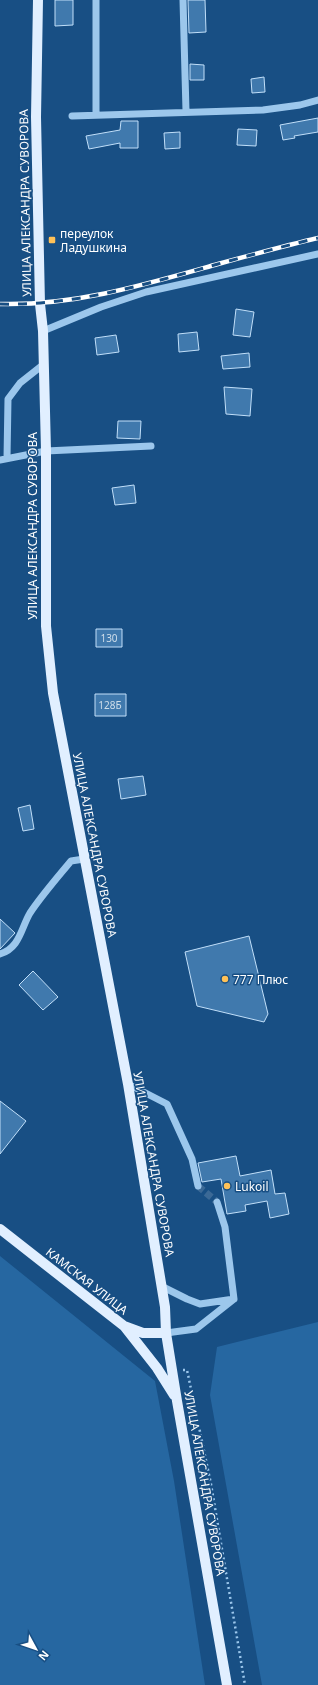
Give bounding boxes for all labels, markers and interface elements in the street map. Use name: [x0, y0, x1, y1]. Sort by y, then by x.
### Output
street label: УЛИЦА АЛЕКСАНДРА СУВОРОВА: [15, 109, 35, 297]
place label: переулок Ладушкина: [60, 225, 127, 256]
marker: переулок Ладушкина: [47, 235, 57, 245]
street label: УЛИЦА АЛЕКСАНДРА СУВОРОВА: [24, 432, 41, 620]
house number: 130: [100, 631, 118, 645]
house number: 128Б: [98, 698, 122, 712]
street label: УЛИЦА АЛЕКСАНДРА СУВОРОВА: [69, 751, 121, 939]
place label: 777 Плюс: [233, 971, 288, 988]
marker: 777 Плюс: [220, 974, 230, 984]
street label: УЛИЦА АЛЕКСАНДРА СУВОРОВА: [129, 1070, 179, 1258]
place label: Lukoil: [235, 1178, 269, 1195]
marker: Lukoil: [222, 1181, 232, 1191]
street label: КАМСКАЯ УЛИЦА: [42, 1244, 132, 1319]
street label: УЛИЦА АЛЕКСАНДРА СУВОРОВА: [180, 1389, 230, 1577]
north arrow: [16, 1629, 56, 1669]
text: N: [35, 1647, 53, 1664]

